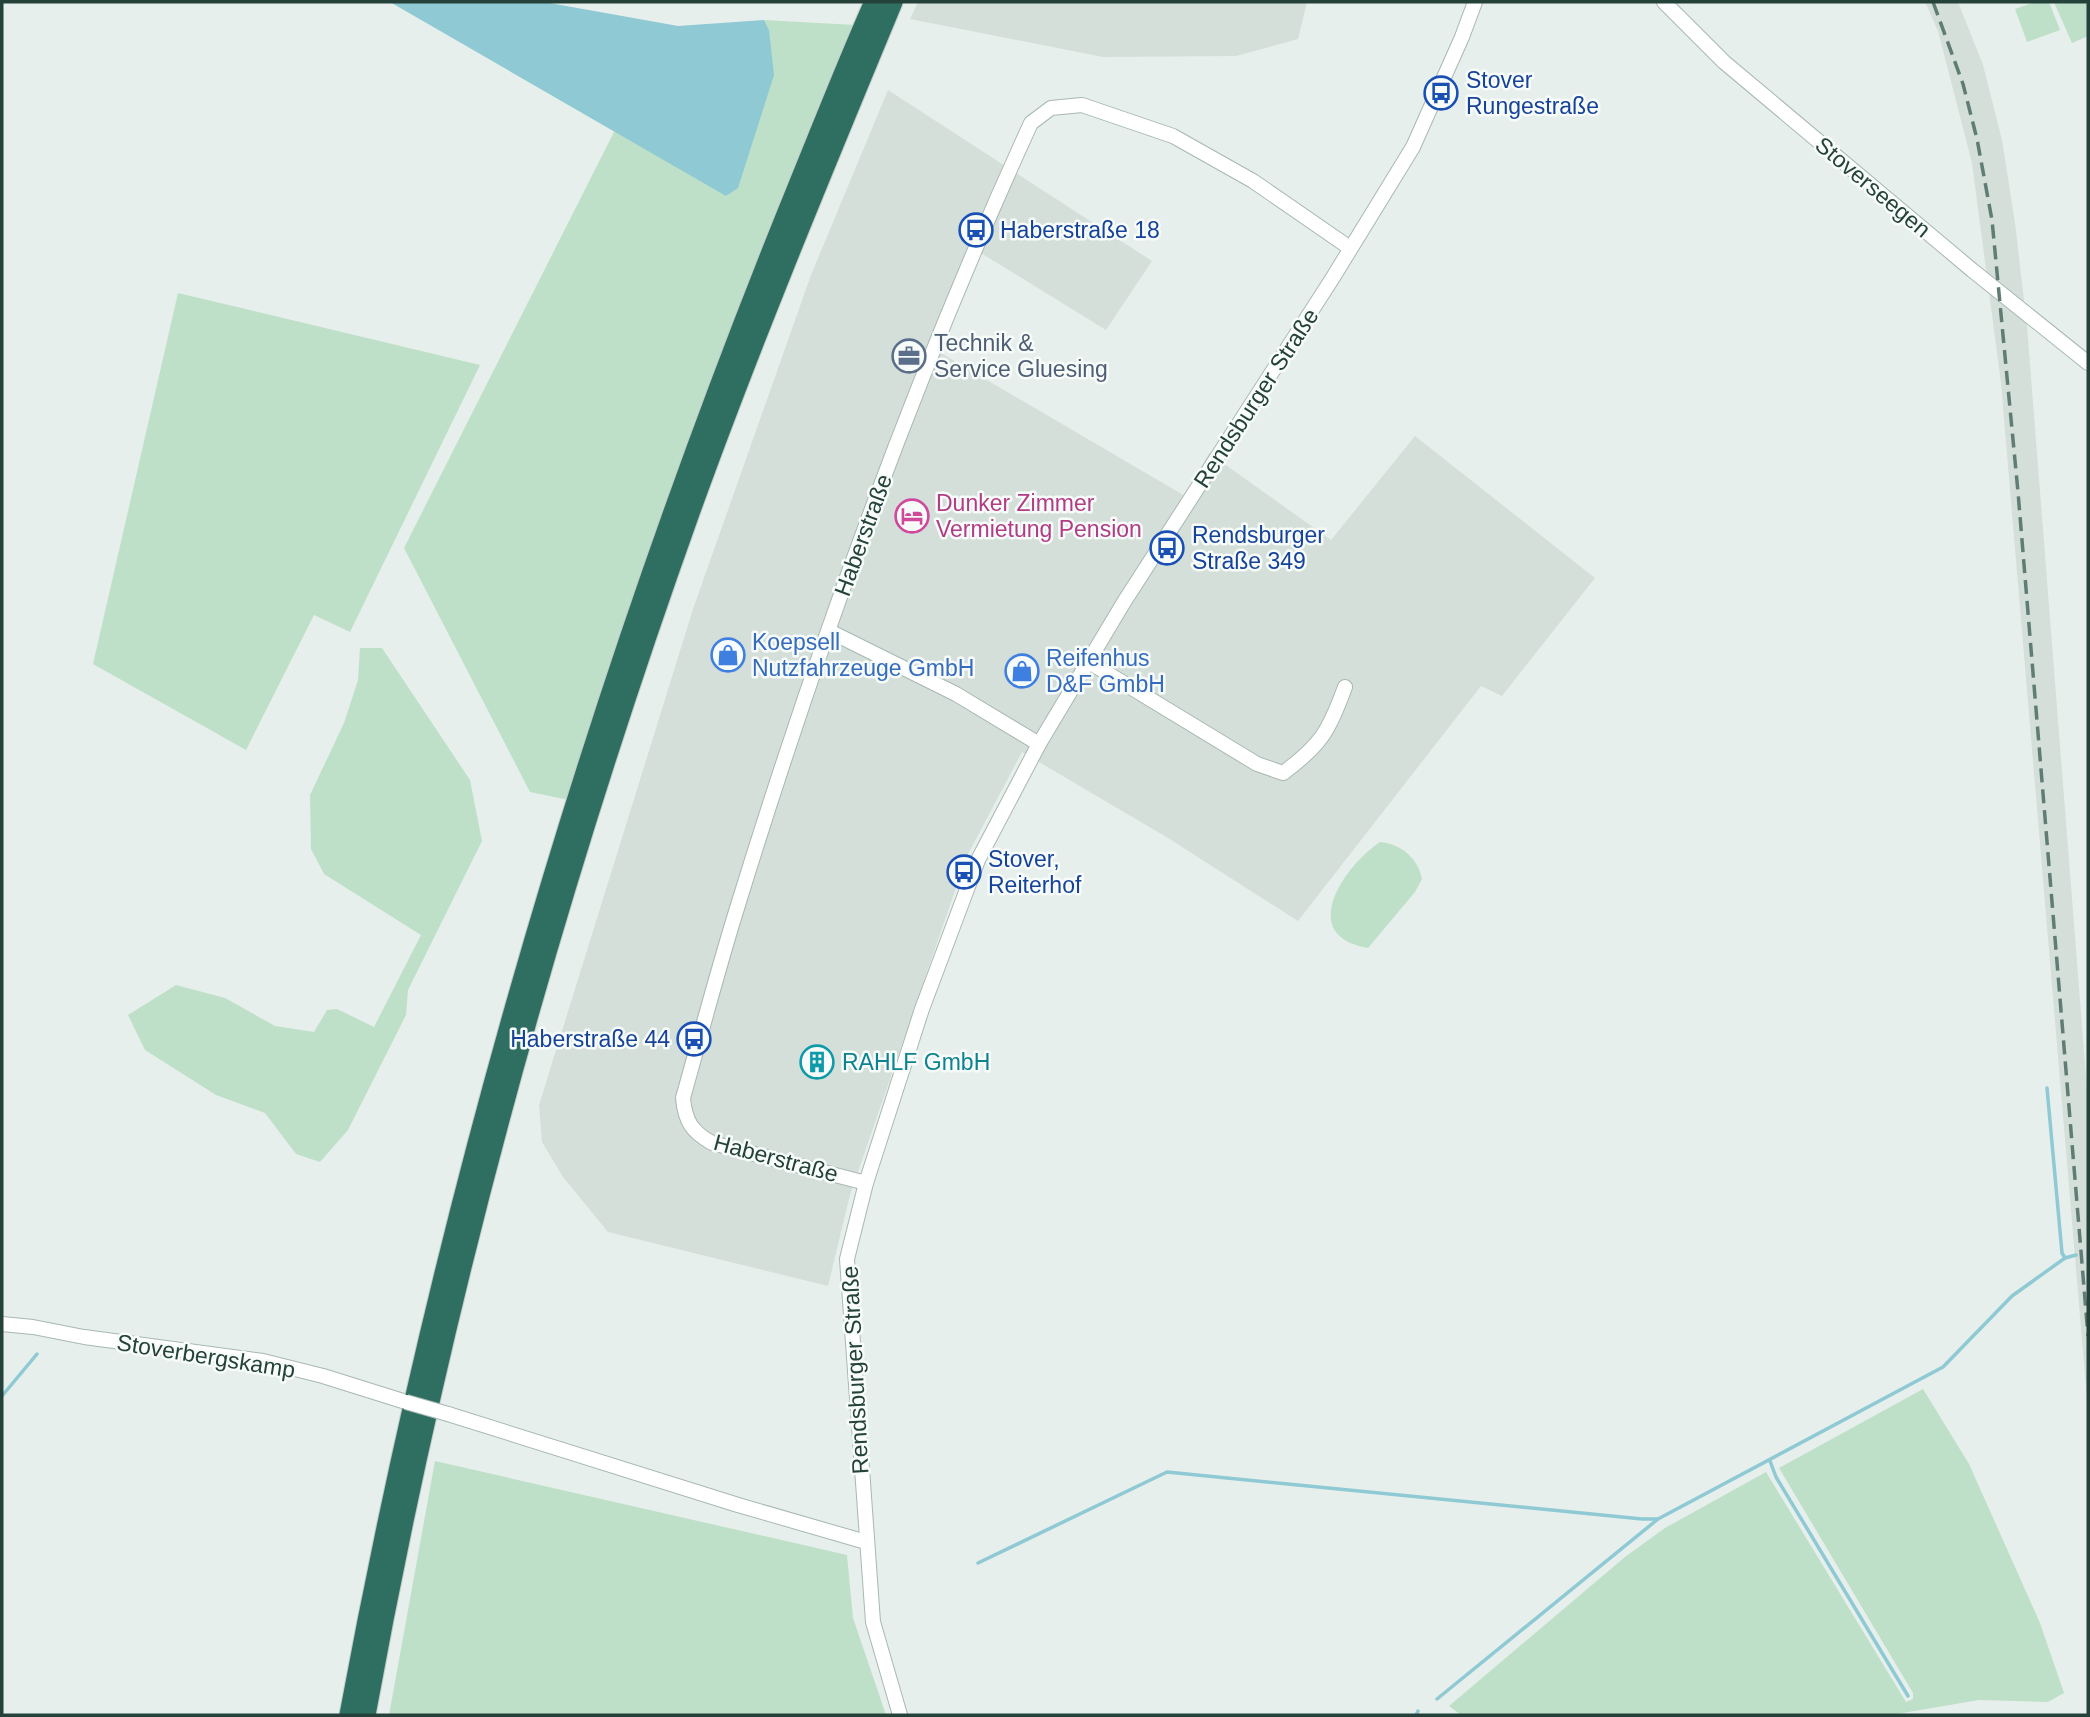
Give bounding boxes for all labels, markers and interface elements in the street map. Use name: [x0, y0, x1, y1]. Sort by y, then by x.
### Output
place label: Stover Rungestraße: [1466, 67, 1599, 119]
bus stop icon: Stover Rungestraße: [1422, 74, 1460, 112]
street label: Stoverseegen: [1810, 131, 1936, 243]
bus stop icon: Haberstraße 18: [957, 211, 995, 249]
place label: Haberstraße 18: [1000, 217, 1160, 243]
street label: Rendsburger Straße: [1188, 304, 1324, 492]
place label: Technik & Service Gluesing: [934, 330, 1108, 382]
office icon: Technik & Service Gluesing: [890, 337, 928, 375]
street label: Haberstraße: [829, 470, 897, 600]
place label: Dunker Zimmer Vermietung Pension: [936, 490, 1142, 542]
hotel icon: Dunker Zimmer Vermietung Pension: [893, 497, 931, 535]
place label: Rendsburger Straße 349: [1192, 522, 1325, 574]
bus stop icon: Rendsburger Straße 349: [1148, 529, 1186, 567]
place label: Koepsell Nutzfahrzeuge GmbH: [752, 629, 974, 681]
shop icon: Koepsell Nutzfahrzeuge GmbH: [709, 636, 747, 674]
place label: Reifenhus D&F GmbH: [1046, 645, 1165, 697]
shop icon: Reifenhus D&F GmbH: [1003, 652, 1041, 690]
place label: Stover, Reiterhof: [988, 846, 1082, 898]
bus stop icon: Stover, Reiterhof: [945, 853, 983, 891]
bus stop icon: Haberstraße 44: [675, 1020, 713, 1058]
place label: Haberstraße 44: [510, 1026, 670, 1052]
building icon: RAHLF GmbH: [798, 1043, 836, 1081]
place label: RAHLF GmbH: [842, 1049, 990, 1075]
street label: Haberstraße: [711, 1129, 841, 1187]
street label: Rendsburger Straße: [837, 1265, 873, 1475]
street label: Stoverbergskamp: [115, 1329, 297, 1383]

